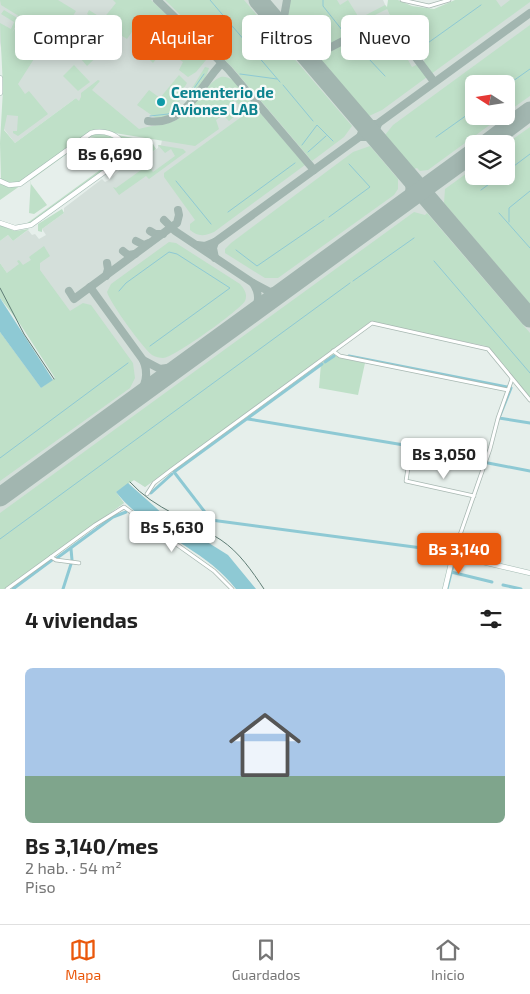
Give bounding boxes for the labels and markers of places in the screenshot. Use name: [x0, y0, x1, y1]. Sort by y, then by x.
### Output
place label: Cementerio de Aviones LAB: [171, 83, 274, 118]
marker: Cementerio de Aviones LAB: [155, 96, 167, 108]
pin: Bs 6,690: [58, 138, 162, 180]
pin: Bs 3,050: [392, 438, 496, 480]
pin: Bs 5,630: [120, 510, 224, 553]
pin: Bs 3,140: [407, 532, 511, 575]

